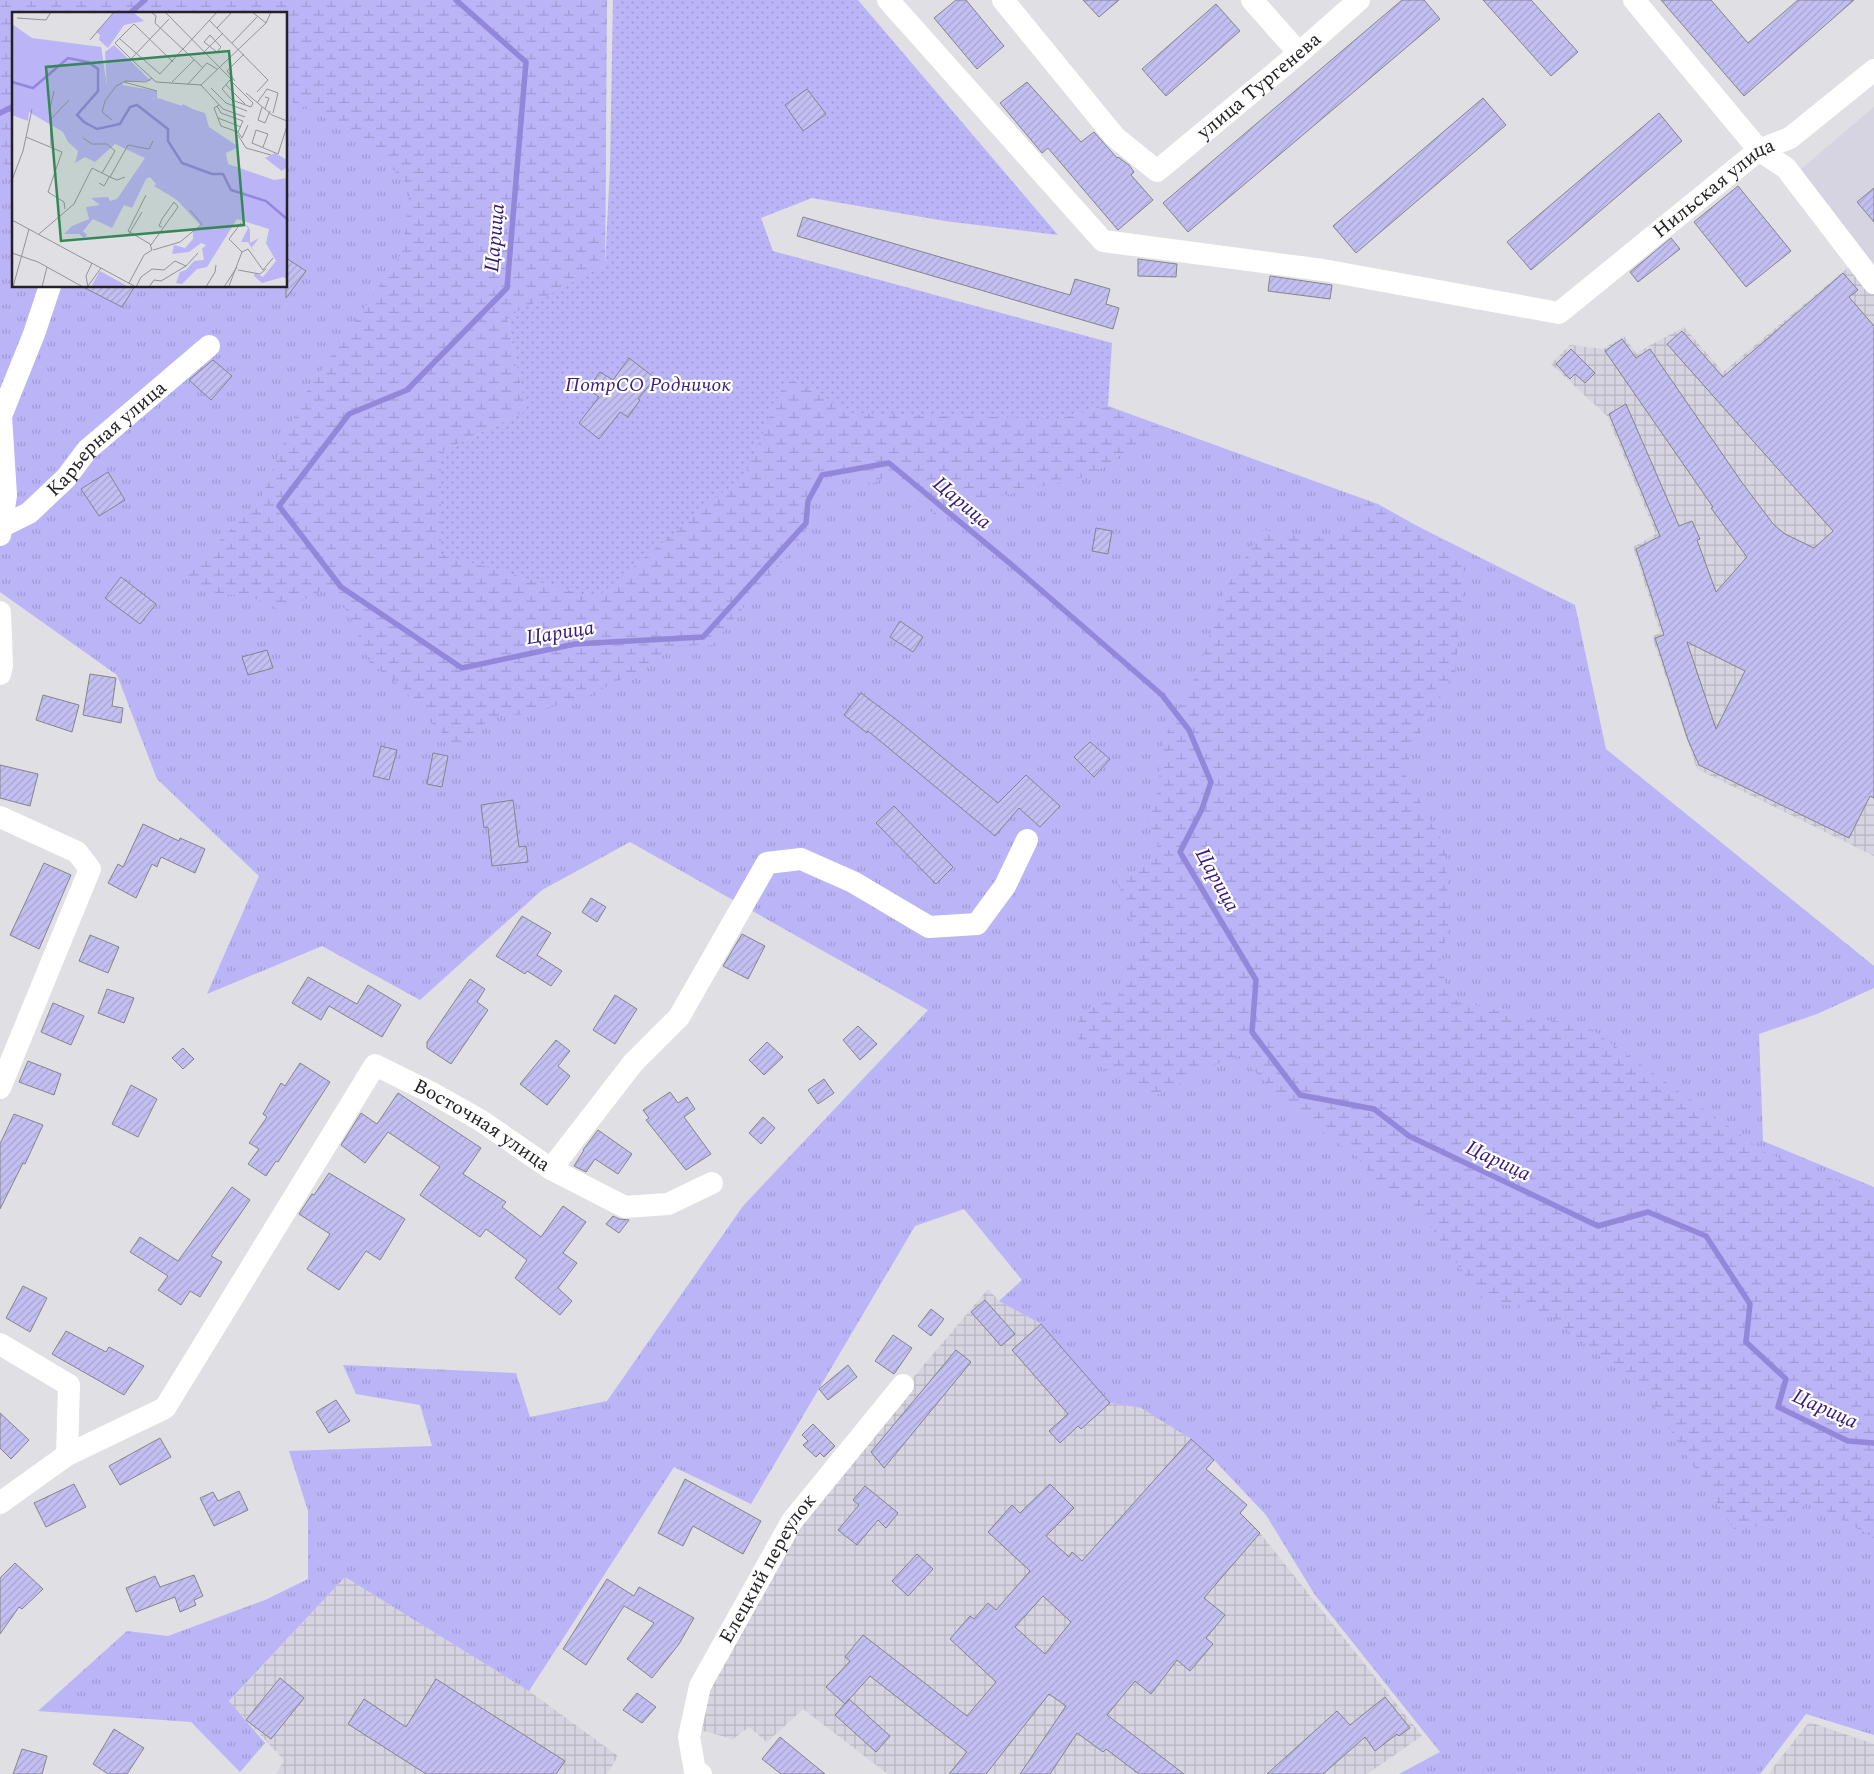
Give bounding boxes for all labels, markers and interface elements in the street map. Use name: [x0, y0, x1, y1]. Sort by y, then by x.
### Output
inset map: [12, 12, 288, 288]
street label: улица Тургенева: [1190, 25, 1328, 147]
street label: Нильская улица: [1646, 130, 1779, 246]
water label: Царица: [476, 202, 514, 274]
park label: ПотрСО Родничок: [565, 370, 731, 400]
street label: Карьерная улица: [40, 373, 173, 504]
water label: Царица: [925, 469, 999, 538]
water label: Царица: [523, 612, 597, 654]
water label: Царица: [1186, 842, 1248, 918]
street label: Восточная улица: [408, 1071, 557, 1179]
water label: Царица: [1460, 1132, 1536, 1190]
water label: Царица: [1787, 1380, 1863, 1438]
street label: Елецкий переулок: [711, 1487, 824, 1649]

